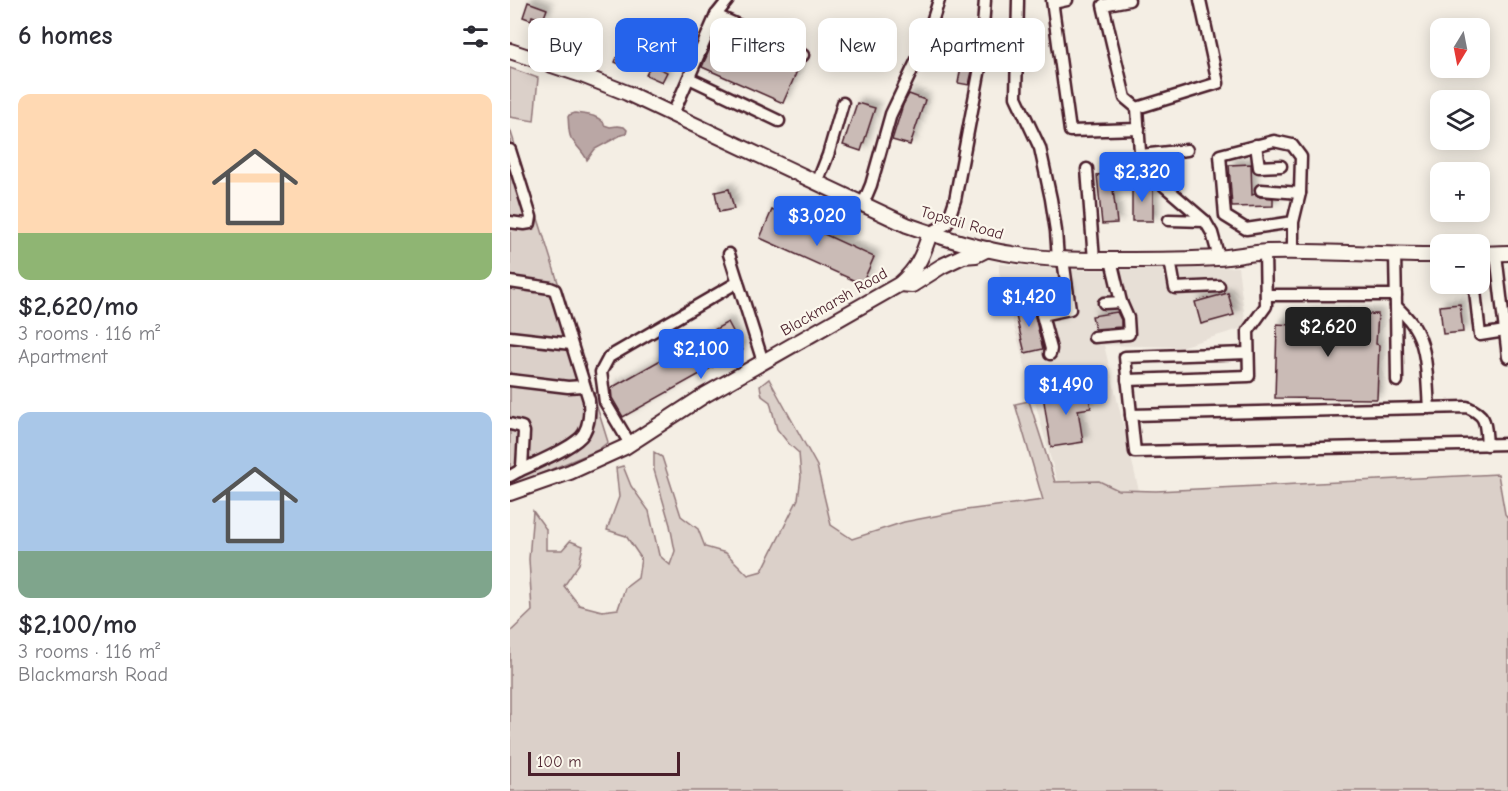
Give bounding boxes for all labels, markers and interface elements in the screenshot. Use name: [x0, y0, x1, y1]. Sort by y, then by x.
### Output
chip: Buy: [528, 18, 603, 72]
chip: Rent: [615, 18, 698, 72]
chip: Filters: [710, 18, 806, 72]
chip: New: [818, 18, 897, 72]
chip: Apartment: [909, 18, 1045, 72]
north arrow: [1430, 18, 1490, 78]
map controls: [1430, 18, 1490, 294]
icon: filters: [459, 20, 492, 53]
text: 6 homes: [18, 21, 113, 51]
button: layers: [1430, 90, 1490, 150]
icon: home: [201, 133, 309, 241]
pin: $2,320: [1093, 152, 1191, 203]
text: $2,320: [1113, 160, 1171, 183]
button: +: [1430, 162, 1490, 222]
pin: $3,020: [768, 196, 866, 247]
street label: Topsail Road: [918, 203, 1006, 243]
text: $3,020: [788, 204, 846, 227]
button: −: [1430, 234, 1490, 294]
street label: Blackmarsh Road: [777, 264, 891, 340]
pin: $1,420: [980, 277, 1078, 328]
text: $1,420: [1002, 285, 1056, 308]
text: $2,620/mo: [18, 292, 139, 322]
pin: $2,620: [1279, 307, 1377, 358]
text: $2,620: [1299, 315, 1357, 338]
text: 3 rooms · 116 m²: [18, 322, 160, 345]
pin: $2,100: [652, 329, 750, 380]
text: $2,100: [673, 337, 729, 360]
text: Apartment: [18, 345, 108, 368]
pin: $1,490: [1017, 365, 1115, 416]
text: $1,490: [1039, 373, 1094, 396]
icon: home: [201, 451, 309, 559]
text: $2,100/mo: [18, 610, 137, 640]
text: 3 rooms · 116 m²: [18, 640, 160, 663]
text: Blackmarsh Road: [18, 663, 168, 686]
scale bar: [528, 749, 680, 776]
text: 100 m: [537, 753, 581, 771]

